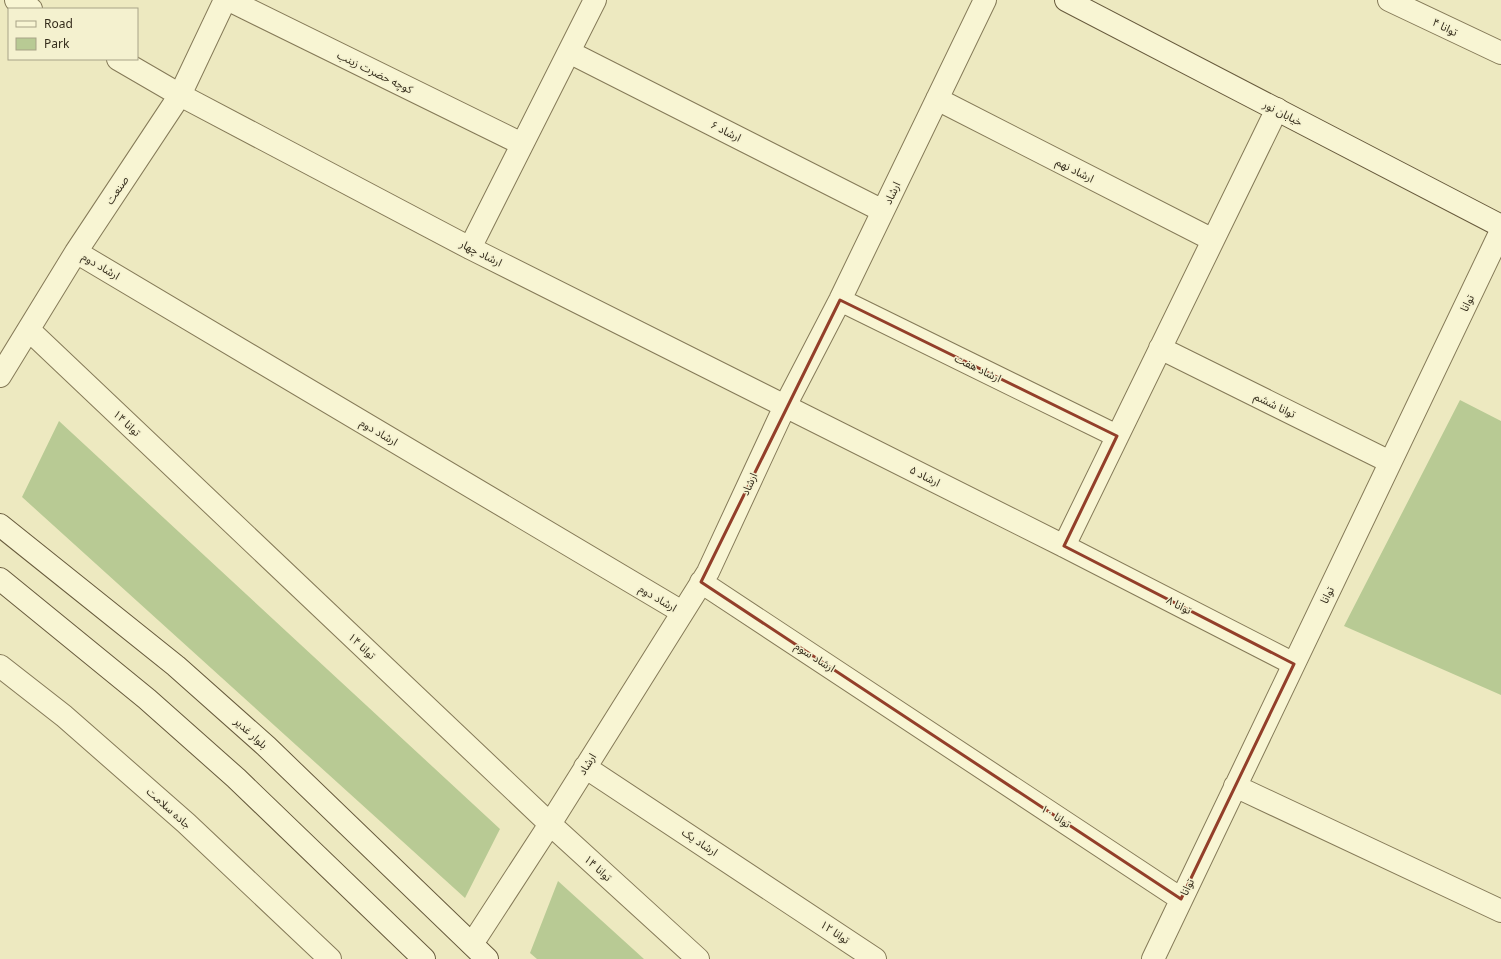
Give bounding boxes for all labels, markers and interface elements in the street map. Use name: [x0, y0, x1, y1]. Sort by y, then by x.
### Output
legend: [8, 8, 138, 60]
street label: توانا ۴: [1428, 11, 1462, 44]
text: Road: [44, 12, 73, 37]
text: Park: [44, 32, 70, 57]
street label: کوچه حضرت زینب: [333, 44, 417, 101]
street label: خیابان نور: [1258, 93, 1307, 134]
street label: ارشاد ۶: [706, 114, 746, 149]
street label: ارشاد نهم: [1051, 151, 1098, 190]
street label: صنعت: [99, 171, 136, 210]
street label: ارشاد: [877, 178, 908, 209]
street label: ارشاد چهار: [454, 232, 506, 274]
street label: ارشاد دوم: [77, 246, 125, 287]
street label: توانا: [1453, 290, 1482, 316]
street label: ارشاد هفت: [950, 347, 1005, 390]
street label: توانا ششم: [1250, 385, 1300, 425]
street label: توانا ۱۴: [107, 404, 146, 443]
street label: ارشاد دوم: [355, 412, 403, 453]
street label: ارشاد ۵: [905, 459, 945, 494]
street label: ارشاد: [734, 469, 765, 500]
street label: ارشاد دوم: [634, 578, 682, 619]
street label: توانا: [1313, 582, 1342, 608]
street label: توانا ۸: [1162, 589, 1196, 622]
street label: توانا ۱۴: [342, 627, 381, 666]
street label: ارشاد سوم: [789, 635, 840, 679]
street label: بلوار غدیر: [227, 711, 273, 755]
street label: ارشاد: [571, 748, 603, 780]
street label: جاده سلامت: [140, 781, 197, 836]
street label: توانا ۱۰: [1036, 798, 1076, 835]
street label: ارشاد یک: [677, 822, 723, 863]
street label: توانا ۱۴: [578, 849, 618, 888]
street label: توانا: [1173, 874, 1202, 900]
street label: توانا ۱۲: [815, 914, 855, 951]

